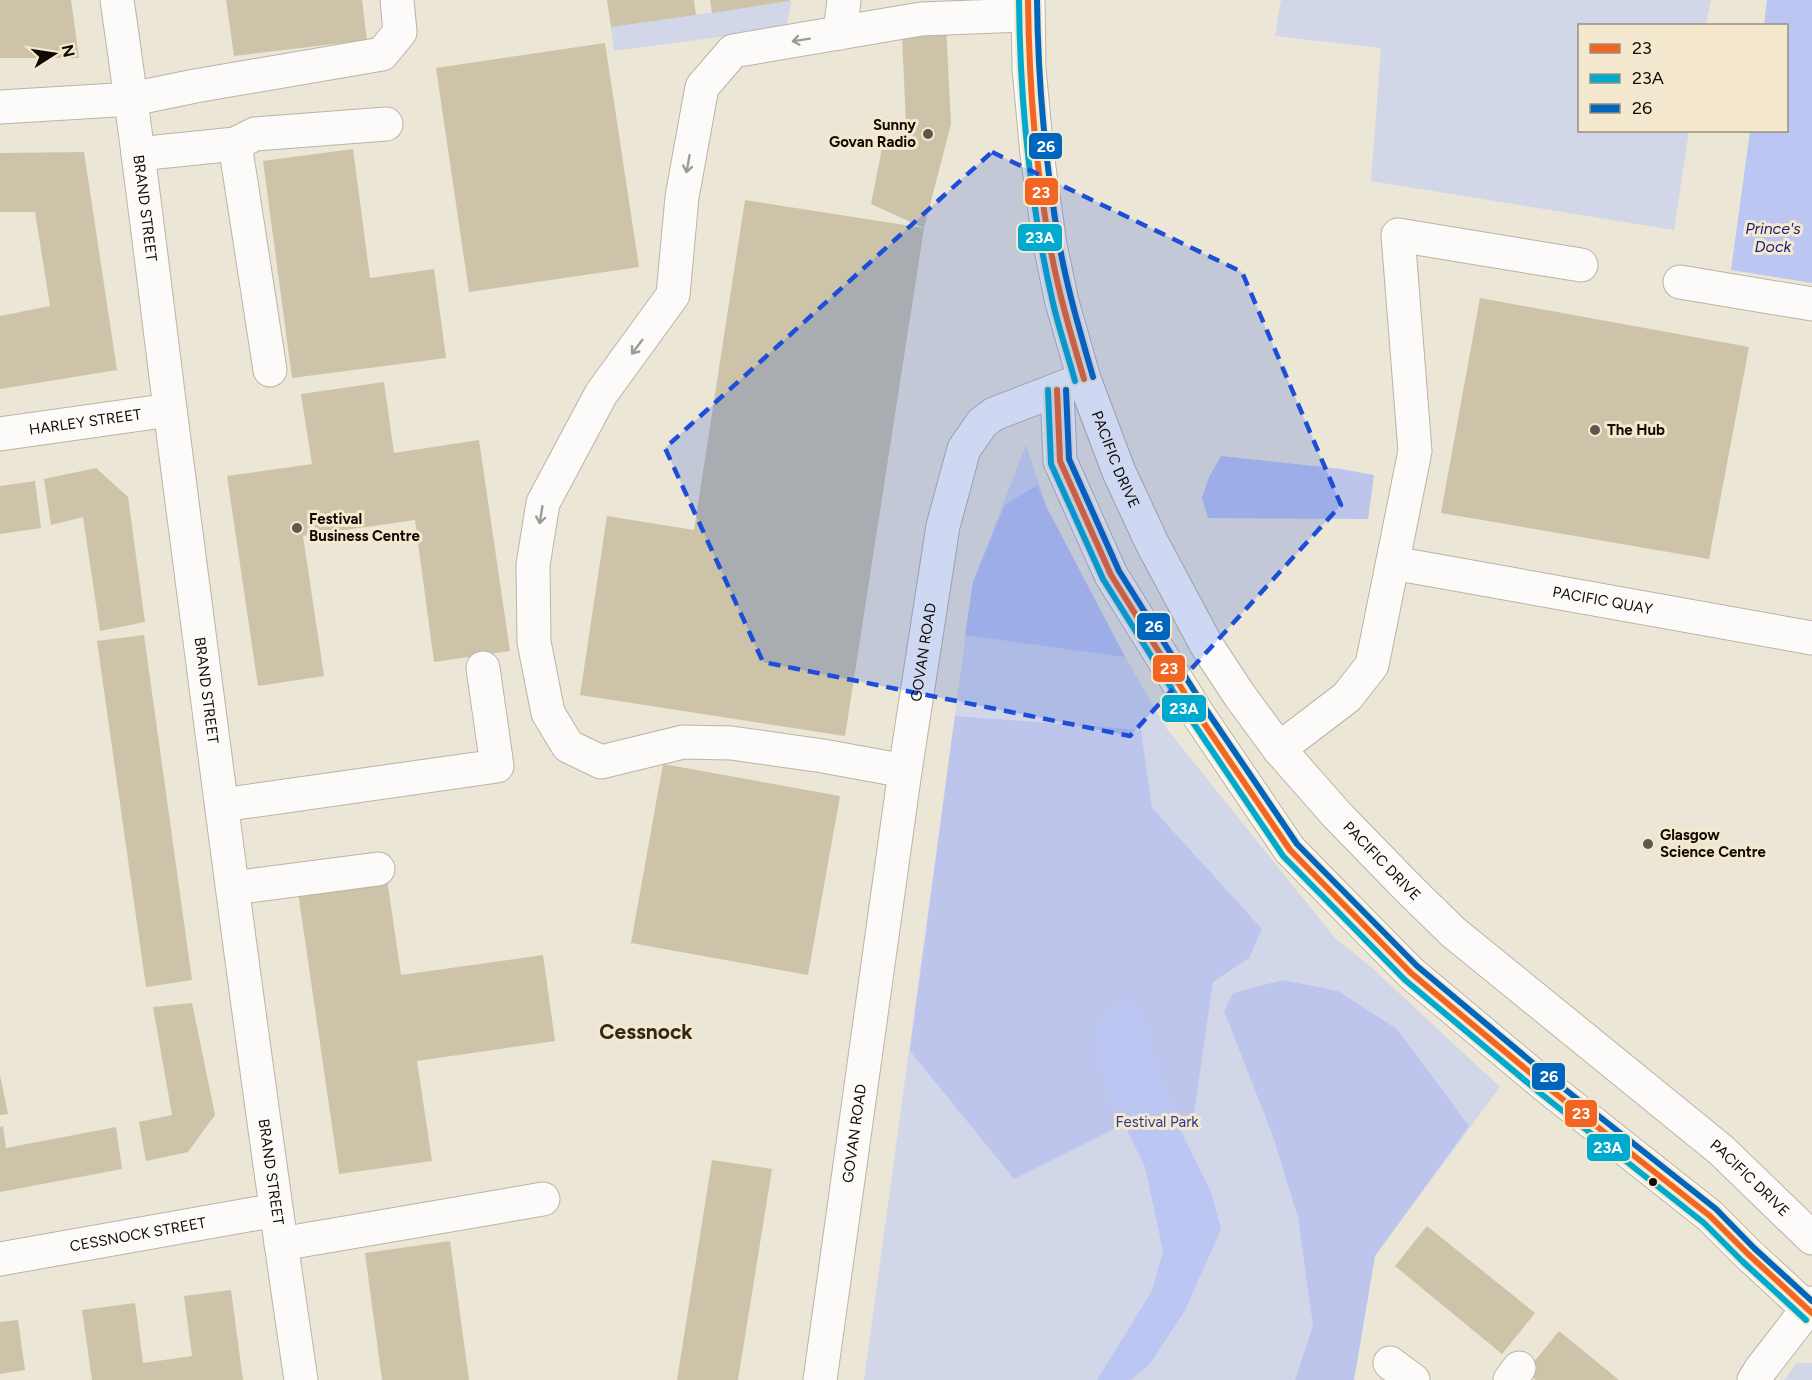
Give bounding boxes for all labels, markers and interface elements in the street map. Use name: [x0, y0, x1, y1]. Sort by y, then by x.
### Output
north arrow: [24, 24, 84, 84]
legend: [1578, 24, 1788, 132]
one-way arrow: [792, 34, 811, 45]
text: 23: [1632, 37, 1652, 59]
text: N: [58, 43, 79, 59]
text: 23A: [1632, 67, 1664, 89]
text: 26: [1632, 97, 1652, 119]
place label: Sunny Govan Radio: [829, 116, 916, 151]
marker: Sunny Govan Radio: [921, 127, 935, 141]
line badge: 26: [1028, 132, 1063, 160]
text: 26: [1037, 137, 1055, 156]
street label: BRAND STREET: [129, 154, 161, 263]
one-way arrow: [682, 154, 693, 174]
line badge: 23: [1024, 177, 1059, 206]
text: 23: [1032, 183, 1050, 202]
water label: Prince's Dock: [1745, 219, 1801, 256]
line badge: 23A: [1017, 223, 1063, 252]
text: 23A: [1025, 228, 1055, 247]
one-way arrow: [631, 338, 643, 354]
street label: HARLEY STREET: [28, 405, 143, 439]
street label: PACIFIC DRIVE: [1088, 408, 1143, 511]
place label: The Hub: [1607, 421, 1665, 439]
marker: The Hub: [1588, 423, 1602, 437]
one-way arrow: [536, 505, 547, 525]
place label: Festival Business Centre: [309, 510, 420, 545]
marker: Festival Business Centre: [290, 521, 304, 535]
street label: PACIFIC QUAY: [1551, 583, 1654, 618]
street label: GOVAN ROAD: [907, 602, 940, 703]
line badge: 26: [1136, 612, 1171, 641]
text: 26: [1145, 617, 1163, 636]
street label: BRAND STREET: [191, 636, 222, 745]
line badge: 23: [1152, 654, 1186, 683]
text: 23: [1160, 659, 1178, 678]
line badge: 23A: [1161, 694, 1207, 723]
text: 23A: [1169, 699, 1199, 718]
street label: PACIFIC DRIVE: [1339, 818, 1424, 904]
place label: Glasgow Science Centre: [1660, 826, 1767, 861]
marker: Glasgow Science Centre: [1641, 837, 1655, 851]
district label: Cessnock: [599, 1019, 693, 1044]
line badge: 26: [1531, 1062, 1566, 1091]
text: 26: [1540, 1067, 1558, 1086]
street label: GOVAN ROAD: [839, 1083, 870, 1184]
line badge: 23: [1564, 1099, 1598, 1128]
text: 23: [1572, 1104, 1590, 1123]
park label: Festival Park: [1115, 1113, 1199, 1131]
street label: BRAND STREET: [255, 1118, 288, 1227]
line badge: 23A: [1586, 1133, 1631, 1162]
street label: PACIFIC DRIVE: [1706, 1136, 1793, 1220]
text: 23A: [1593, 1138, 1623, 1157]
unlabelled marker: [1647, 1176, 1659, 1188]
street label: CESSNOCK STREET: [68, 1213, 208, 1255]

